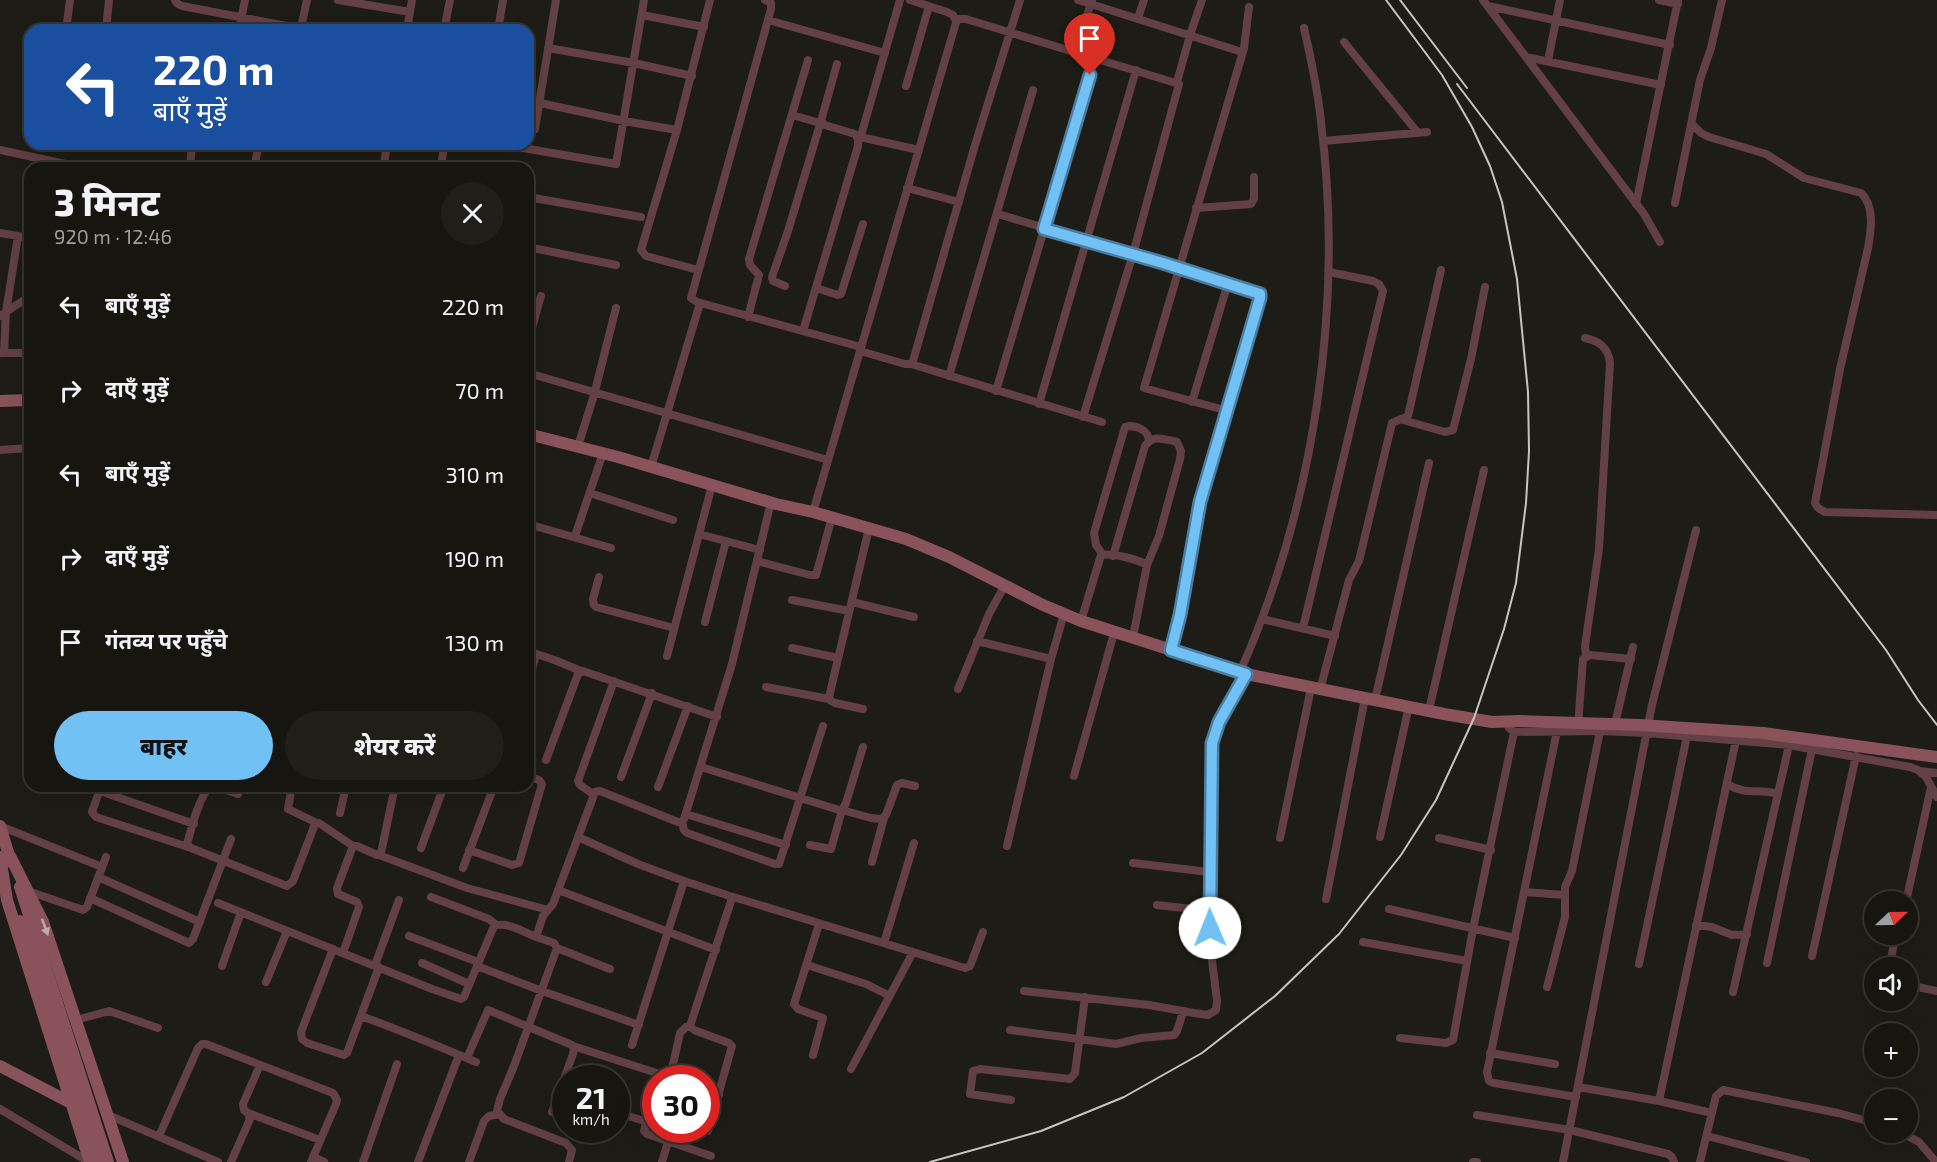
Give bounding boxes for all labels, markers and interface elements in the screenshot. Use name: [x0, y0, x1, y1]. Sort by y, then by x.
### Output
pin: [1064, 13, 1115, 75]
icon: arrive: [1073, 22, 1106, 55]
text: 220 m: [153, 43, 274, 93]
icon: left: [54, 48, 132, 126]
text: बाएँ मुड़ें: [153, 94, 227, 126]
text: 3 मिनट: [54, 180, 160, 223]
button: close: [441, 182, 504, 245]
text: 920 m · 12:46: [54, 224, 172, 248]
icon: left: [54, 290, 87, 323]
text: बाएँ मुड़ें: [105, 291, 170, 317]
text: 220 m: [442, 293, 504, 319]
icon: right: [54, 374, 87, 407]
text: दाएँ मुड़ें: [105, 375, 169, 401]
text: 70 m: [455, 377, 504, 403]
icon: left: [54, 458, 87, 491]
text: बाएँ मुड़ें: [105, 459, 170, 485]
text: 310 m: [446, 461, 504, 487]
icon: right: [54, 542, 87, 575]
text: दाएँ मुड़ें: [105, 543, 169, 569]
text: 190 m: [445, 545, 504, 571]
icon: arrive: [54, 626, 87, 659]
text: गंतव्य पर पहुँचे: [105, 627, 228, 653]
text: 130 m: [446, 629, 504, 655]
button: बाहर: [54, 711, 273, 780]
button: शेयर करें: [285, 711, 504, 780]
north arrow: [1864, 891, 1918, 945]
map controls: [1864, 891, 1918, 1143]
position arrow: [1178, 896, 1242, 960]
one-way arrow: [40, 918, 50, 936]
button: sound: [1864, 957, 1918, 1011]
button: +: [1864, 1023, 1918, 1077]
speed limit sign: 30: [642, 1065, 720, 1143]
text: 21: [576, 1079, 606, 1115]
button: −: [1864, 1089, 1918, 1143]
text: km/h: [572, 1110, 610, 1128]

